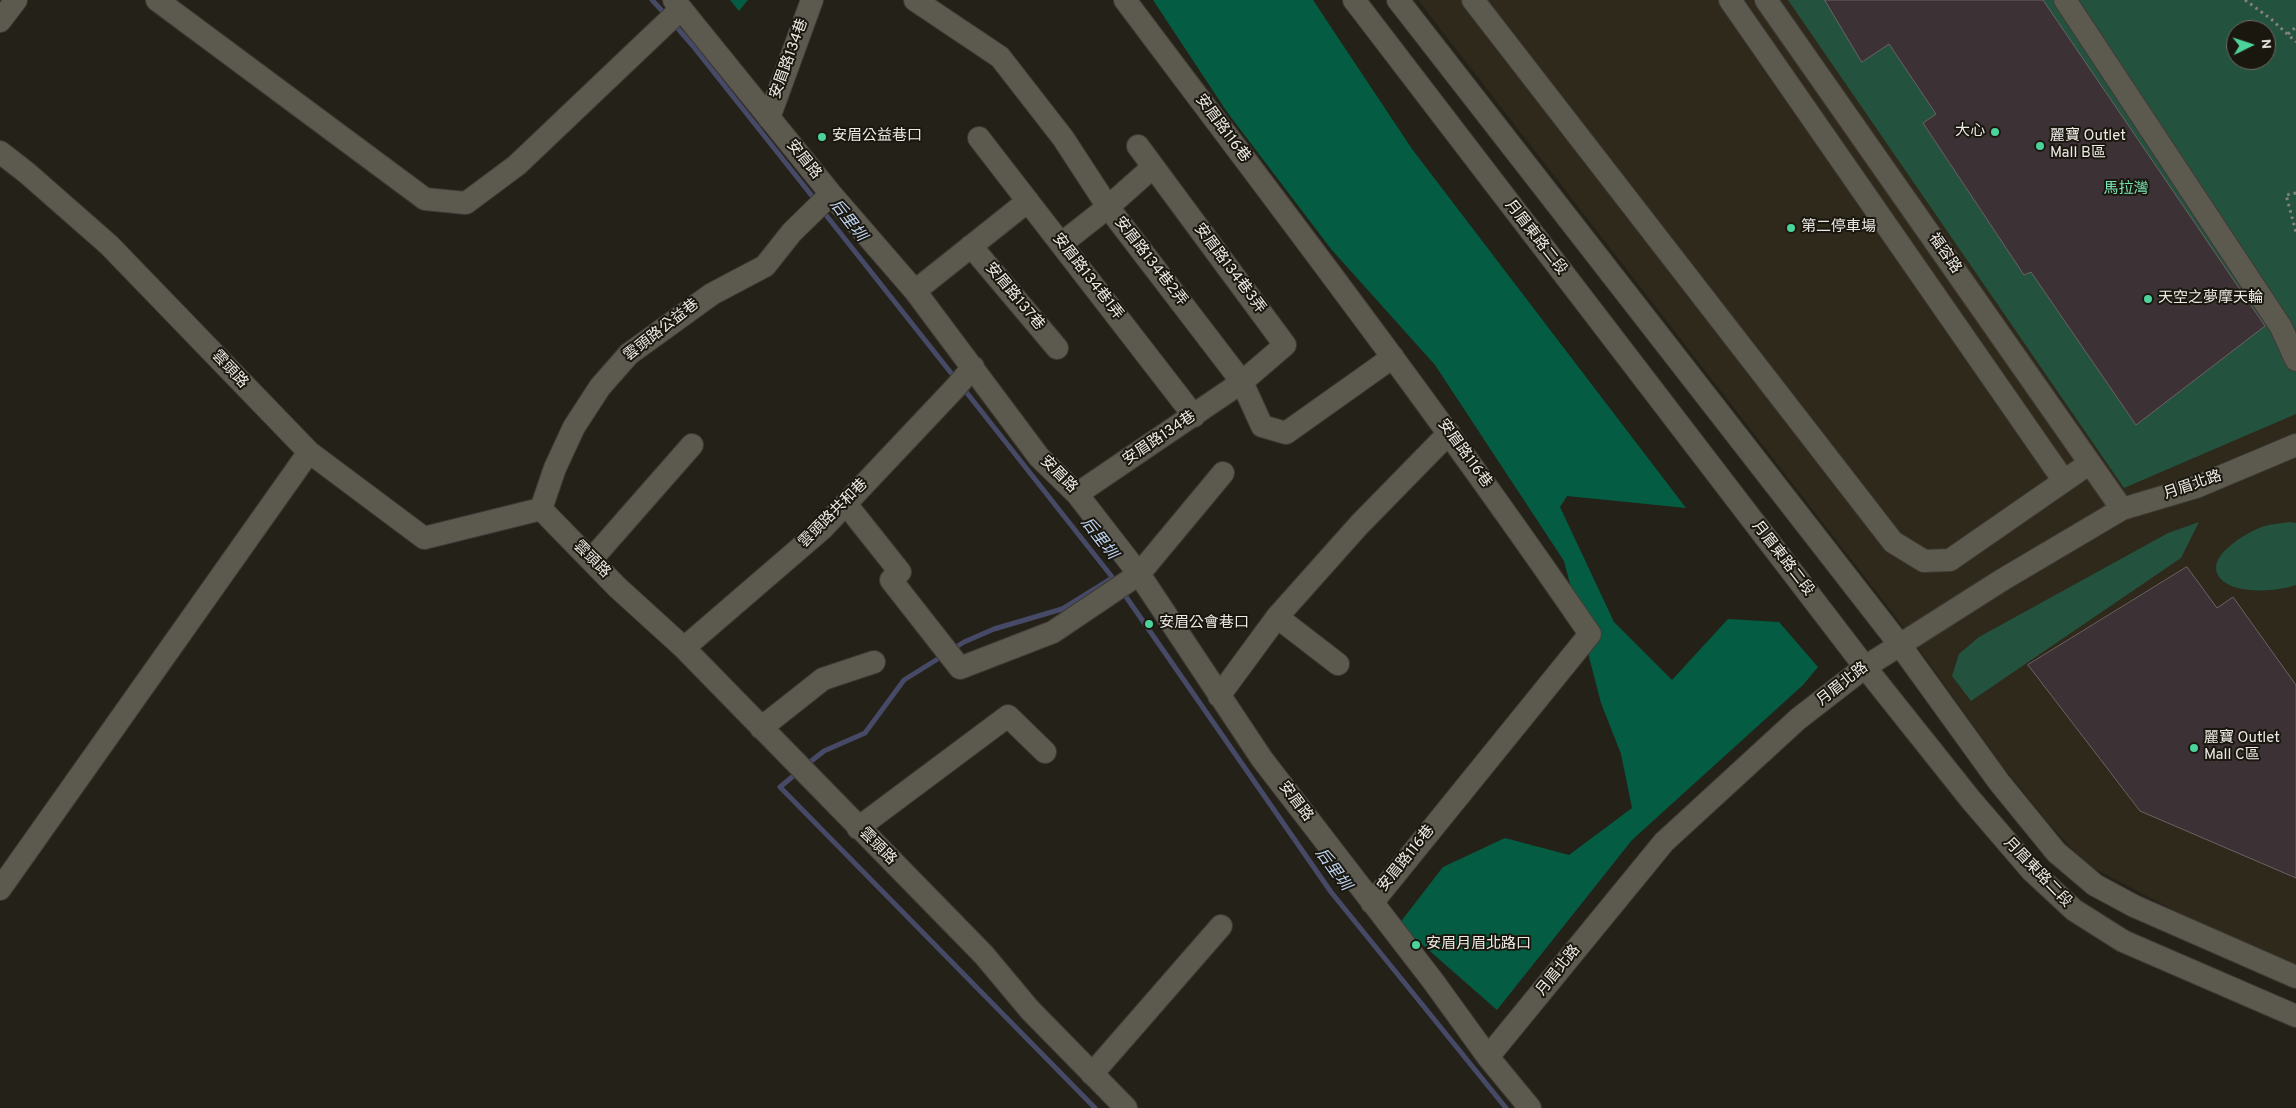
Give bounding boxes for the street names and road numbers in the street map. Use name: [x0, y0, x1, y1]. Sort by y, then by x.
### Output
street label: 安眉路134巷: [767, 16, 813, 102]
street label: 安眉路116巷: [1191, 92, 1253, 166]
street label: 安眉路: [782, 137, 824, 183]
street label: 月眉東路二段: [1500, 197, 1570, 279]
street label: 安眉路134巷2弄: [1110, 214, 1190, 310]
street label: 安眉路134巷3弄: [1189, 220, 1269, 318]
street label: 安眉路134巷1弄: [1048, 230, 1126, 324]
street label: 福容路: [1924, 230, 1964, 278]
street label: 安眉路137巷: [981, 260, 1047, 334]
street label: 雲頭路公益巷: [621, 296, 703, 366]
street label: 雲頭路: [207, 347, 251, 393]
street label: 安眉路134巷: [1120, 408, 1200, 470]
street label: 安眉路116巷: [1433, 416, 1495, 492]
street label: 安眉路: [1036, 453, 1080, 497]
street label: 月眉北路: [2162, 468, 2224, 504]
street label: 雲頭路共和巷: [796, 476, 872, 552]
street label: 月眉東路二段: [1747, 518, 1817, 600]
street label: 雲頭路: [569, 538, 613, 582]
street label: 月眉北路: [1814, 659, 1872, 711]
street label: 安眉路: [1274, 779, 1316, 825]
street label: 安眉路116巷: [1375, 822, 1439, 896]
street label: 雲頭路: [855, 825, 899, 869]
street label: 月眉東路二段: [1999, 834, 2075, 912]
street label: 月眉北路: [1533, 942, 1585, 1000]

